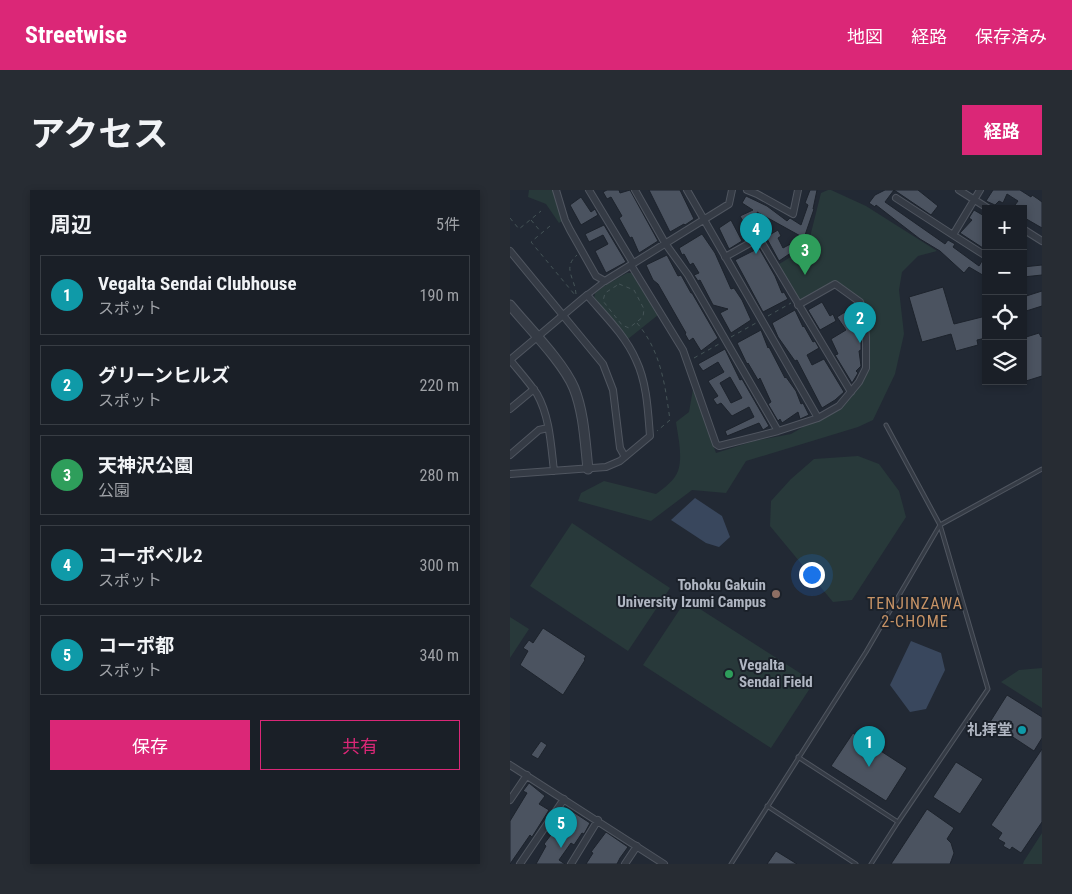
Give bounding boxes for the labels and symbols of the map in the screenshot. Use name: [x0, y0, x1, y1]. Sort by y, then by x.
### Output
pin: 4: [740, 213, 772, 254]
pin: 3: [789, 234, 821, 275]
pin: 2: [844, 302, 876, 343]
your location: [799, 562, 825, 588]
place label: Tohoku Gakuin University Izumi Campus: [617, 576, 766, 611]
marker: Tohoku Gakuin University Izumi Campus: [770, 588, 782, 600]
district label: TENJINZAWA 2-CHOME: [867, 594, 963, 631]
place label: Vegalta Sendai Field: [739, 656, 813, 691]
marker: Vegalta Sendai Field: [723, 668, 735, 680]
place label: 礼拝堂: [967, 721, 1012, 739]
marker: 礼拝堂: [1016, 724, 1028, 736]
pin: 1: [853, 726, 885, 767]
pin: 5: [545, 807, 577, 848]

